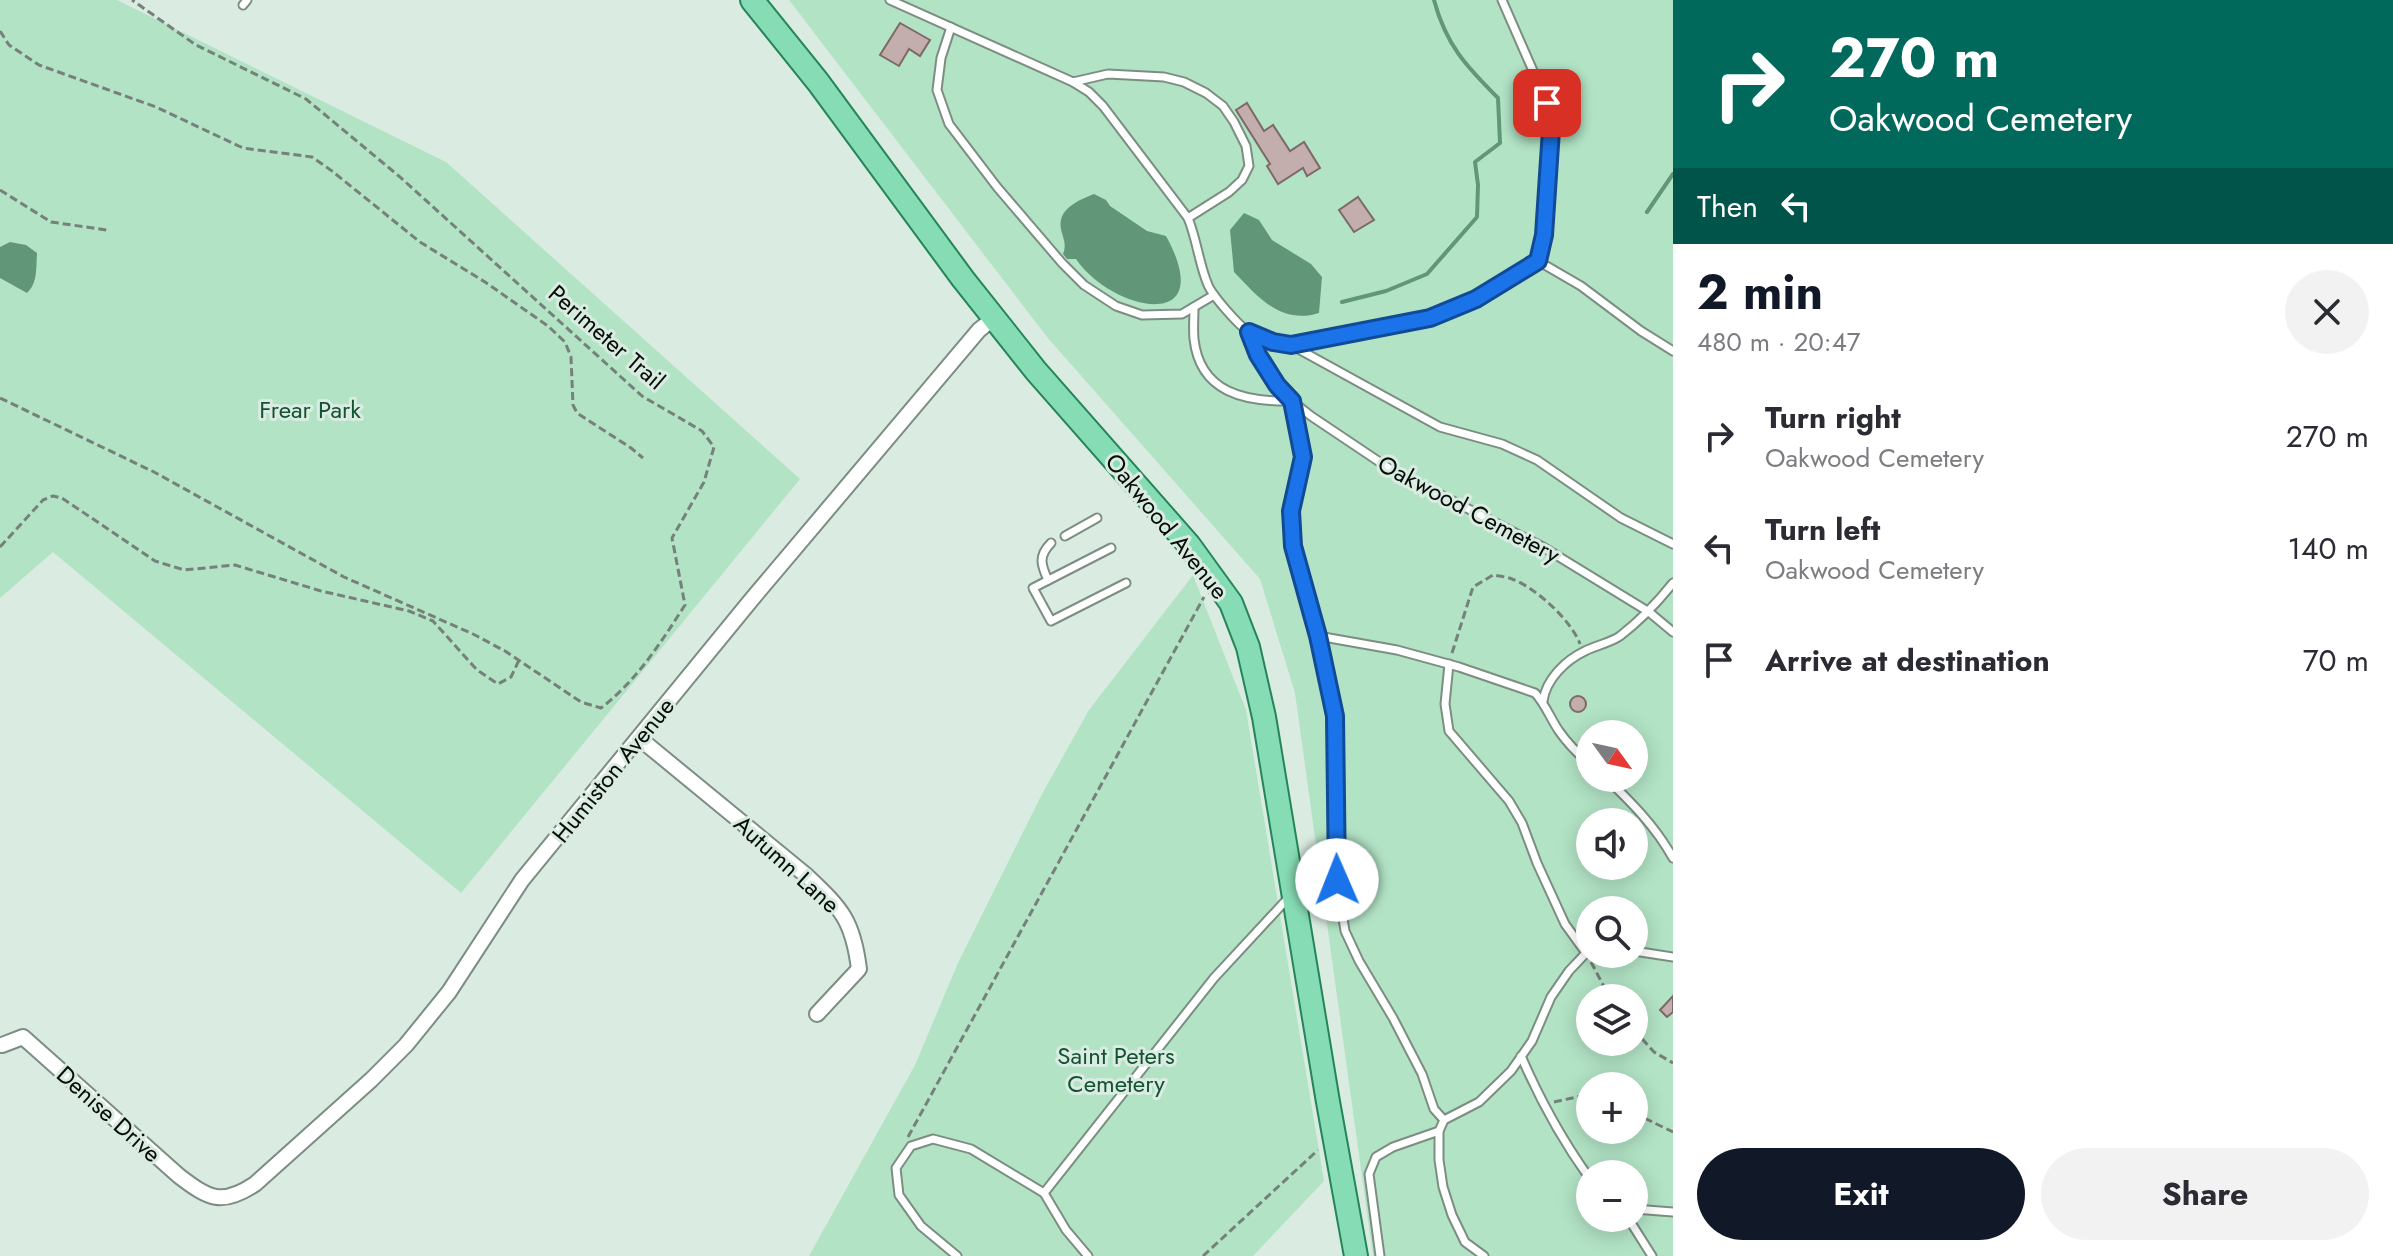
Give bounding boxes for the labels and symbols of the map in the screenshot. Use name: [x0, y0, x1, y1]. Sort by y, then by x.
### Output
pin: [1513, 69, 1581, 137]
street label: Perimeter Trail: [541, 276, 673, 398]
park label: Frear Park: [259, 392, 361, 427]
street label: Oakwood Avenue: [1097, 445, 1237, 607]
street label: Oakwood Cemetery: [1372, 446, 1567, 572]
street label: Humiston Avenue: [543, 690, 683, 850]
north arrow: [1576, 720, 1648, 792]
street label: Autumn Lane: [726, 807, 848, 921]
position arrow: [1295, 838, 1379, 922]
park label: Saint Peters Cemetery: [1057, 1038, 1175, 1101]
street label: Denise Drive: [49, 1057, 169, 1171]

